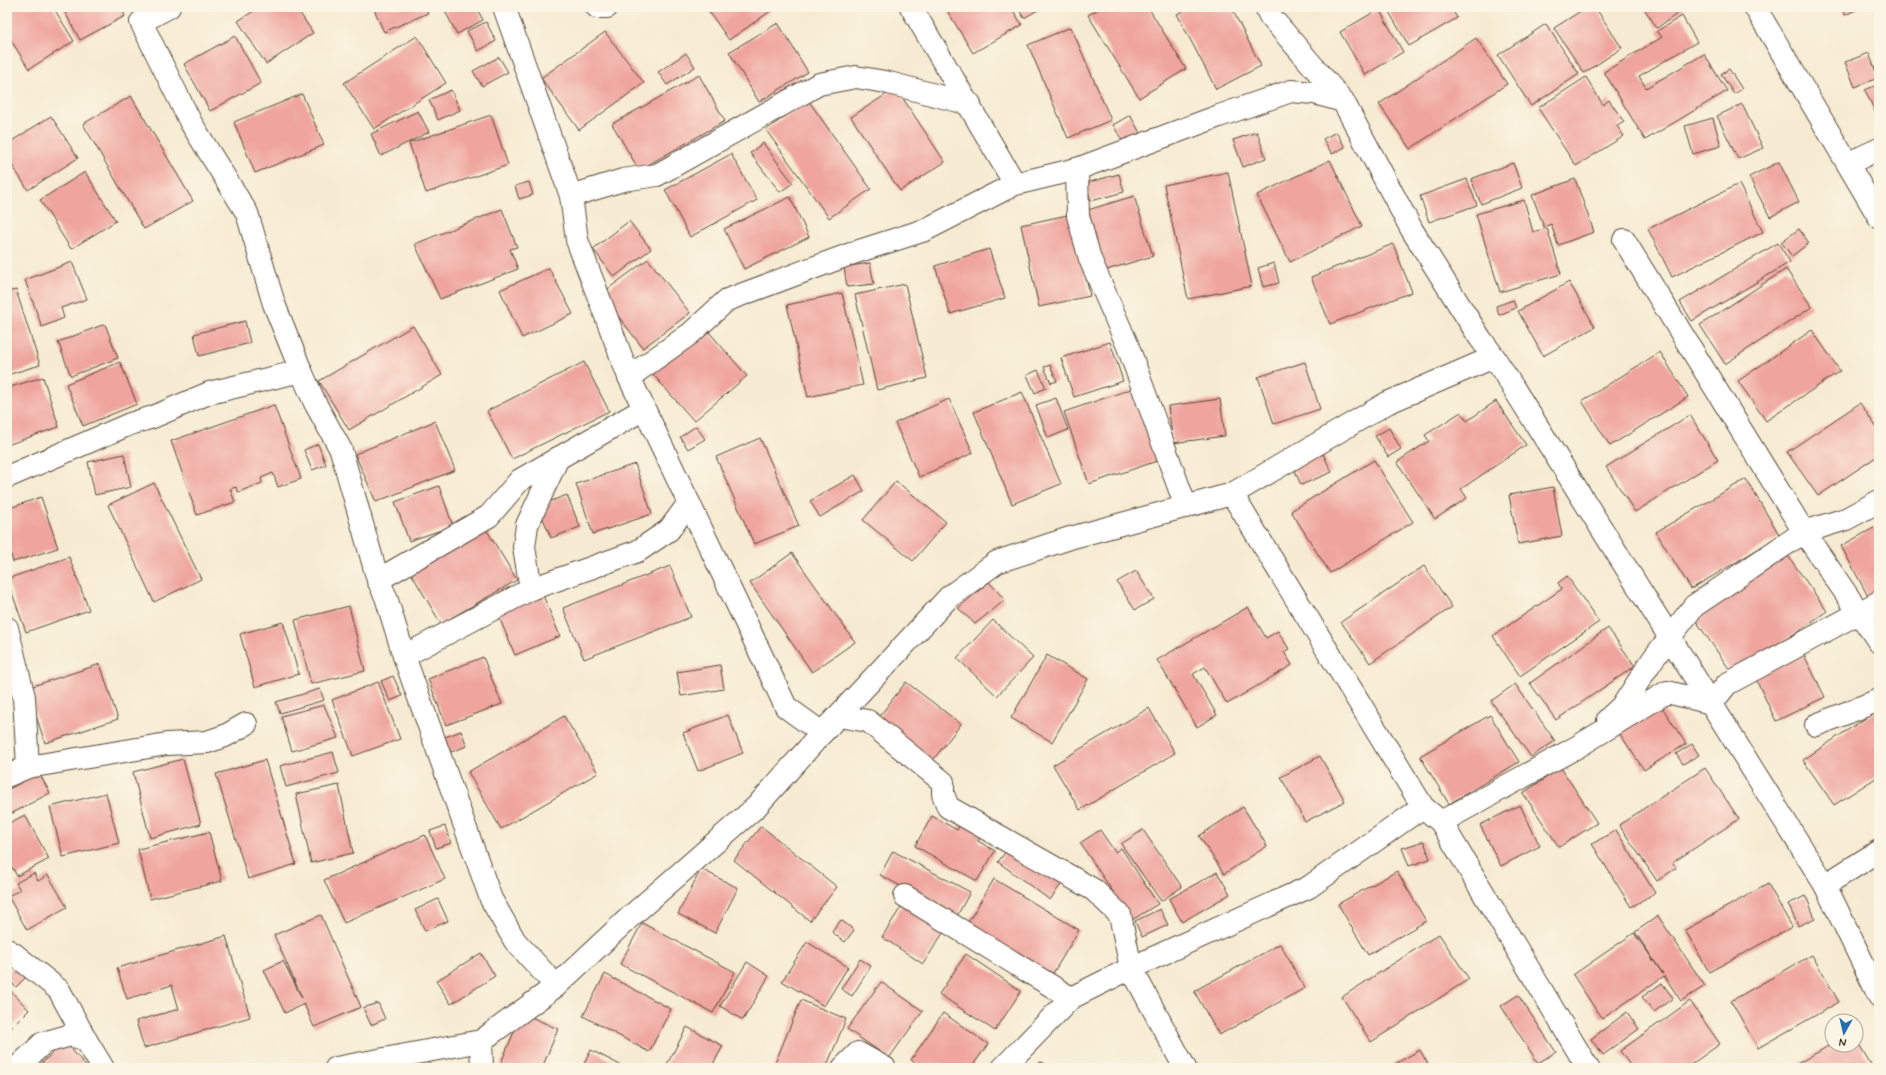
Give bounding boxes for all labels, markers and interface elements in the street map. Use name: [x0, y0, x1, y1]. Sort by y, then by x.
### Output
north arrow: [1824, 1013, 1864, 1053]
text: N: [1838, 1034, 1847, 1049]

